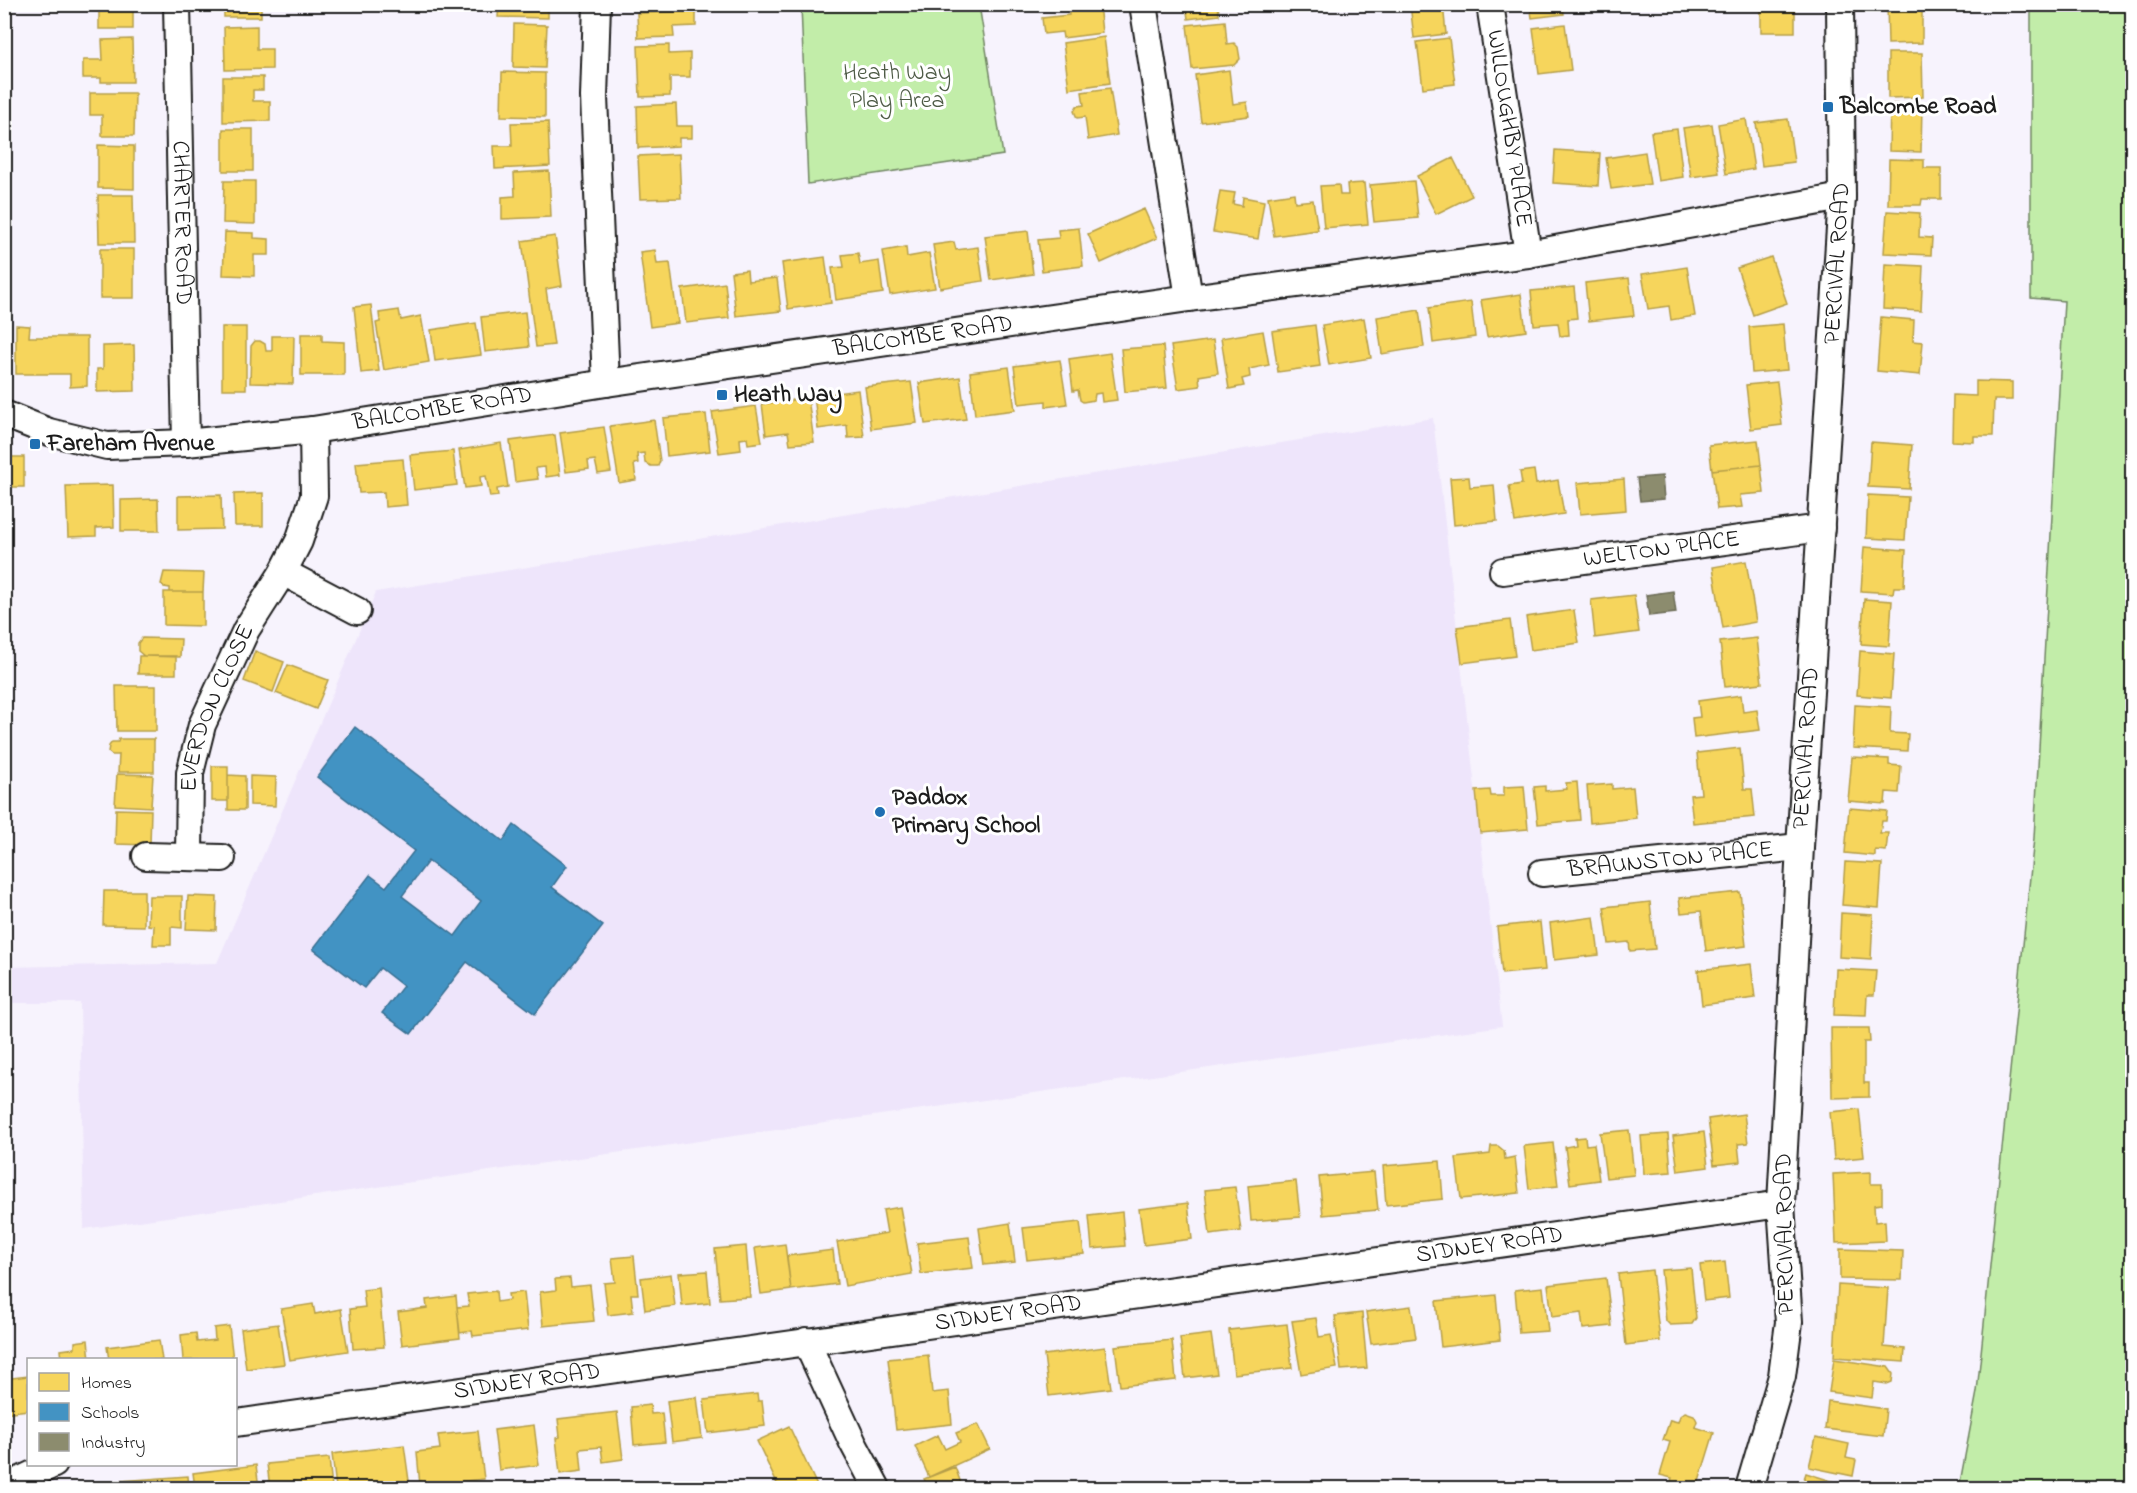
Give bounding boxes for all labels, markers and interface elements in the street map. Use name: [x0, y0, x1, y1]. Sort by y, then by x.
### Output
street label: WILLOUGHBY PLACE: [1477, 28, 1541, 230]
park label: Heath Way Play Area: [843, 56, 951, 120]
place label: Balcombe Road: [1839, 90, 1997, 125]
marker: Balcombe Road: [1821, 100, 1835, 114]
street label: CHARTER ROAD: [162, 140, 201, 306]
street label: PERCIVAL ROAD: [1815, 182, 1860, 345]
street label: BALCOMBE ROAD: [830, 306, 1015, 367]
street label: BALCOMBE ROAD: [349, 378, 535, 441]
place label: Heath Way: [734, 378, 842, 414]
marker: Heath Way: [715, 388, 729, 402]
place label: Fareham Avenue: [46, 427, 216, 462]
marker: Fareham Avenue: [28, 437, 42, 451]
street label: WELTON PLACE: [1581, 522, 1742, 577]
street label: EVERDON CLOSE: [172, 619, 264, 792]
street label: PERCIVAL ROAD: [1784, 666, 1829, 830]
place label: Paddox Primary School: [892, 781, 1040, 845]
marker: Paddox Primary School: [873, 805, 887, 819]
street label: BRAUNSTON PLACE: [1565, 832, 1775, 888]
street label: PERCIVAL ROAD: [1767, 1153, 1805, 1315]
street label: SIDNEY ROAD: [1414, 1218, 1565, 1273]
street label: SIDNEY ROAD: [932, 1286, 1084, 1341]
street label: SIDNEY ROAD: [451, 1354, 603, 1409]
legend: [27, 1358, 237, 1466]
text: Homes: [81, 1371, 132, 1397]
text: Schools: [81, 1401, 139, 1427]
text: Industry: [81, 1431, 145, 1457]

